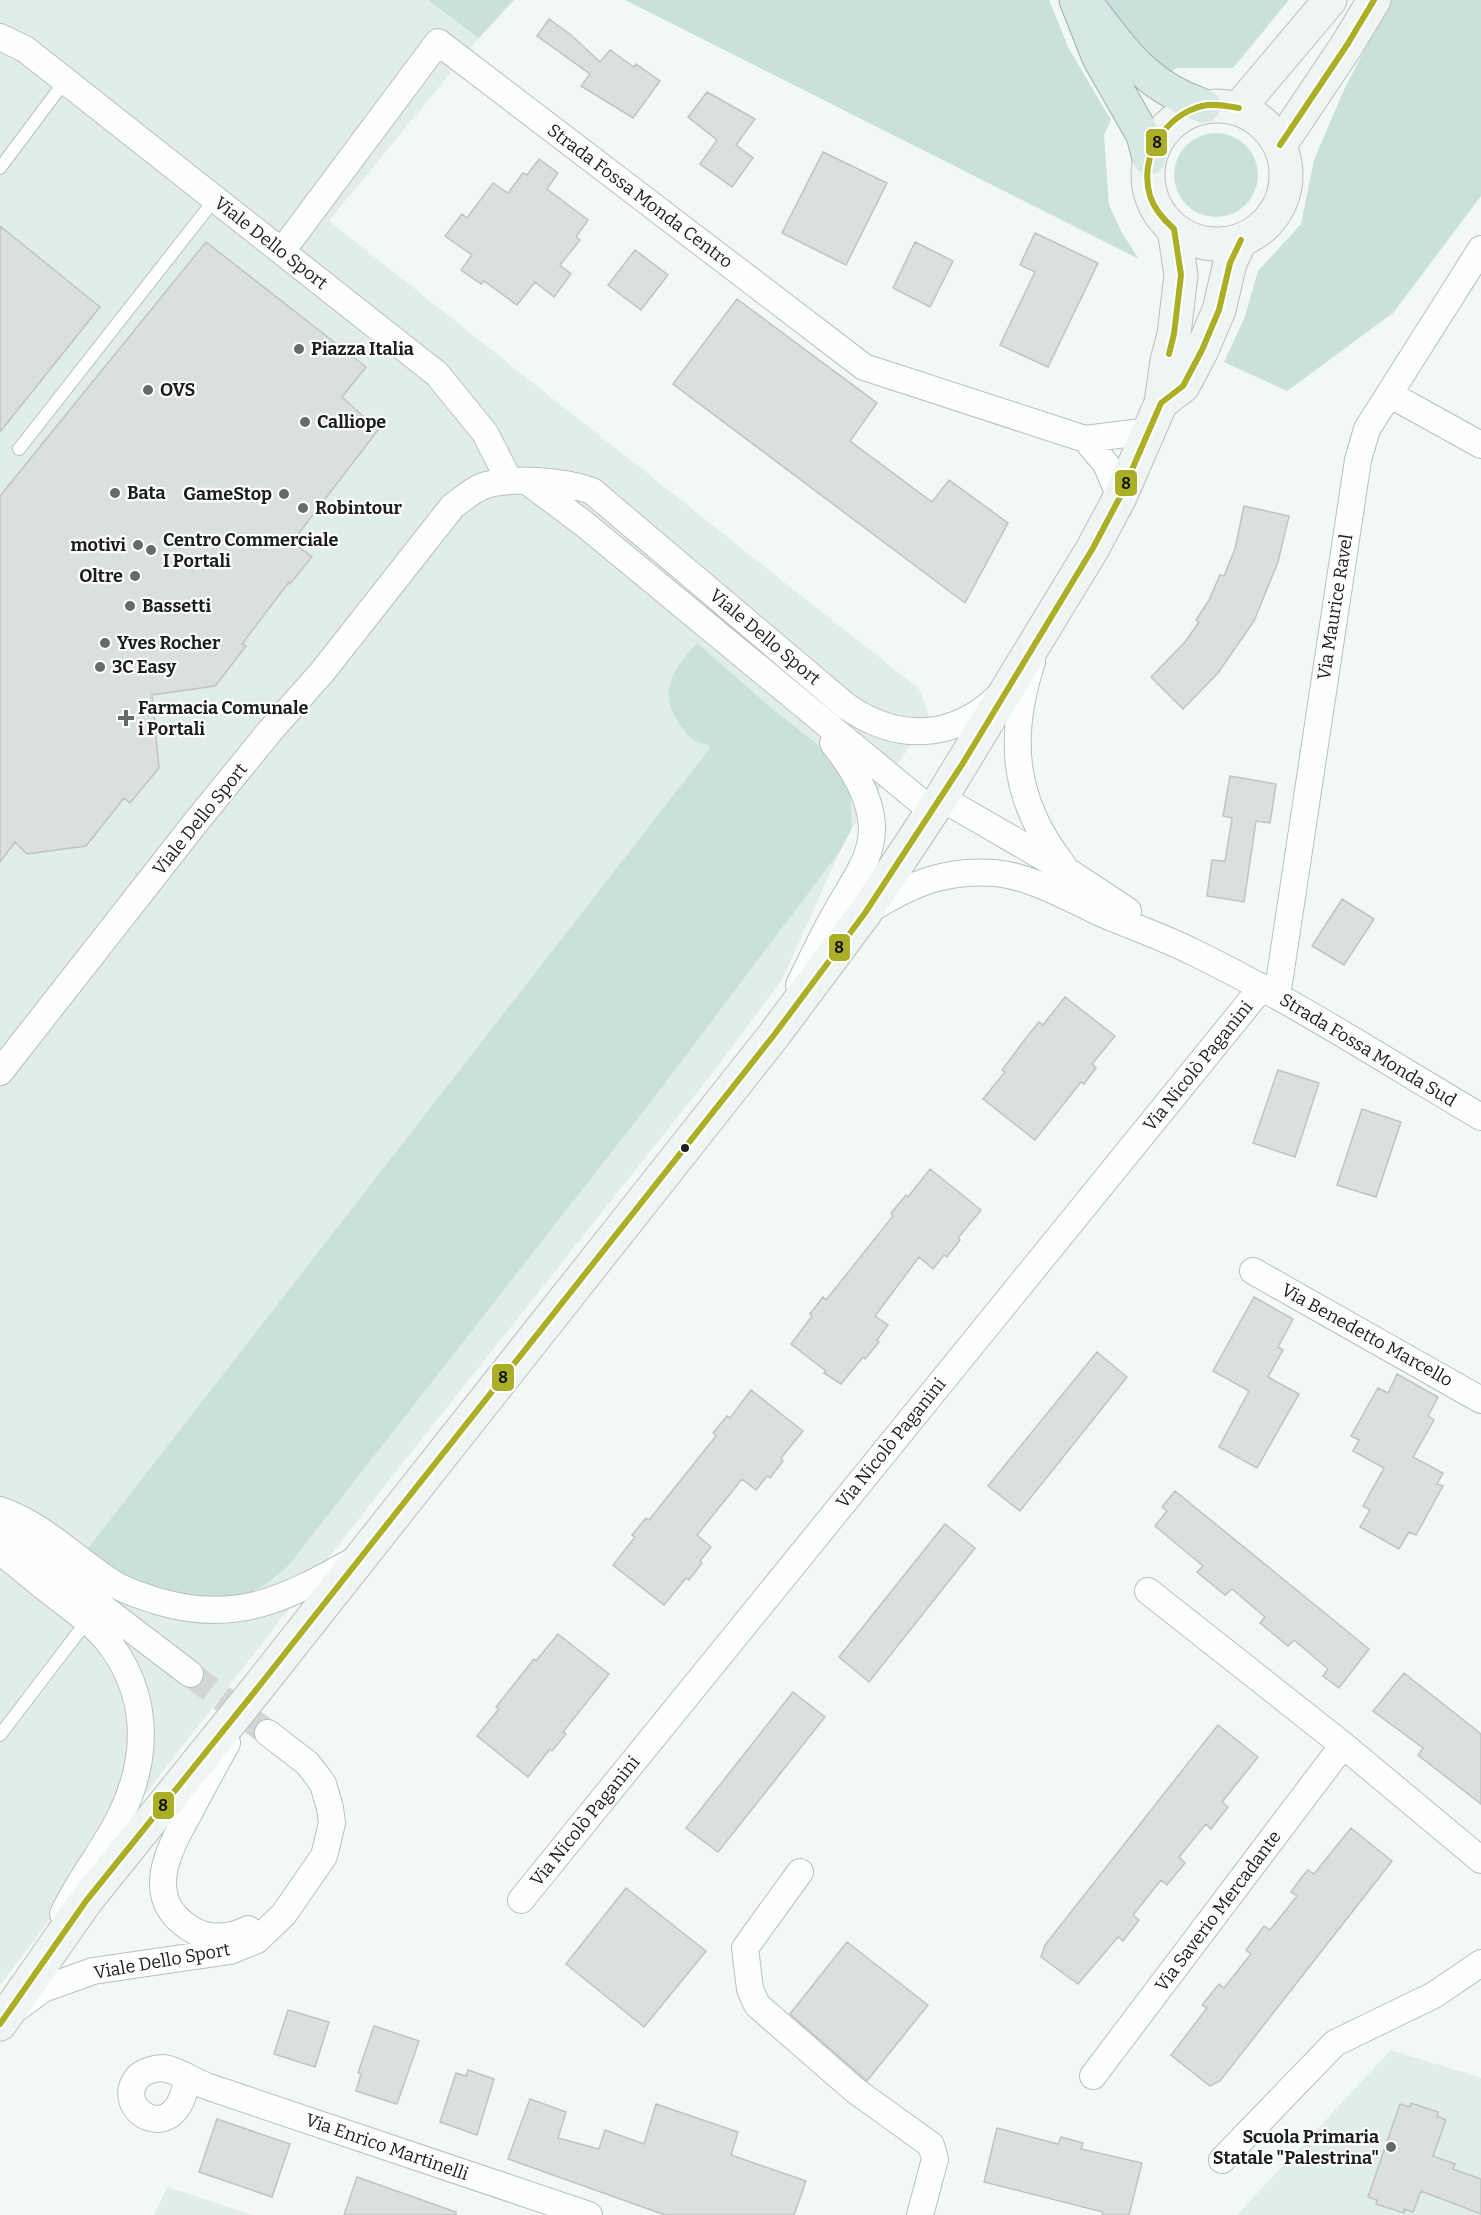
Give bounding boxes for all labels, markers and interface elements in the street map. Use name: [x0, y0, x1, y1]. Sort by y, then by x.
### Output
street label: Strada Fossa Monda Centro: [543, 119, 737, 273]
line badge: 8: [1145, 128, 1168, 157]
text: 8: [1152, 133, 1162, 152]
street label: Viale Dello Sport: [210, 192, 333, 294]
place label: Piazza Italia: [311, 338, 414, 360]
marker: Piazza Italia: [292, 342, 306, 356]
place label: OVS: [160, 379, 195, 401]
marker: OVS: [141, 383, 155, 397]
place label: Calliope: [317, 411, 386, 433]
marker: Calliope: [298, 415, 312, 429]
line badge: 8: [1114, 469, 1138, 497]
text: 8: [1121, 474, 1131, 493]
place label: Bata: [127, 482, 166, 504]
place label: GameStop: [183, 483, 272, 505]
marker: Bata: [108, 486, 122, 500]
marker: GameStop: [277, 487, 291, 501]
place label: Robintour: [315, 497, 403, 519]
marker: Robintour: [296, 501, 310, 515]
place label: Centro Commerciale I Portali: [163, 529, 338, 572]
street label: Via Maurice Ravel: [1313, 532, 1357, 682]
place label: motivi: [70, 534, 126, 556]
marker: motivi: [131, 538, 145, 552]
marker: Centro Commerciale I Portali: [144, 543, 158, 557]
place label: Oltre: [79, 565, 123, 587]
marker: Oltre: [128, 569, 142, 583]
street label: Viale Dello Sport: [705, 584, 825, 690]
place label: Bassetti: [142, 595, 211, 617]
marker: Bassetti: [123, 599, 137, 613]
place label: Yves Rocher: [117, 632, 221, 654]
marker: Yves Rocher: [98, 636, 112, 650]
place label: 3C Easy: [112, 656, 177, 678]
marker: 3C Easy: [93, 660, 107, 674]
place label: Farmacia Comunale i Portali: [138, 697, 309, 740]
marker: Farmacia Comunale i Portali: [119, 711, 133, 725]
street label: Viale Dello Sport: [148, 758, 252, 880]
line badge: 8: [828, 933, 851, 962]
text: 8: [834, 938, 844, 957]
street label: Strada Fossa Monda Sud: [1276, 989, 1461, 1112]
street label: Via Nicolò Paganini: [1139, 996, 1257, 1136]
unlabelled marker: [679, 1142, 691, 1154]
street label: Via Benedetto Marcello: [1277, 1279, 1457, 1391]
line badge: 8: [491, 1363, 515, 1392]
text: 8: [498, 1368, 508, 1387]
street label: Via Nicolò Paganini: [832, 1373, 950, 1513]
street label: Via Nicolò Paganini: [526, 1751, 644, 1891]
line badge: 8: [152, 1791, 175, 1820]
text: 8: [158, 1796, 168, 1815]
street label: Via Saverio Mercadante: [1150, 1826, 1286, 1996]
street label: Viale Dello Sport: [92, 1938, 232, 1984]
street label: Via Enrico Martinelli: [303, 2109, 471, 2185]
place label: Scuola Primaria Statale "Palestrina": [1213, 2126, 1379, 2169]
marker: Scuola Primaria Statale "Palestrina": [1384, 2140, 1398, 2154]

